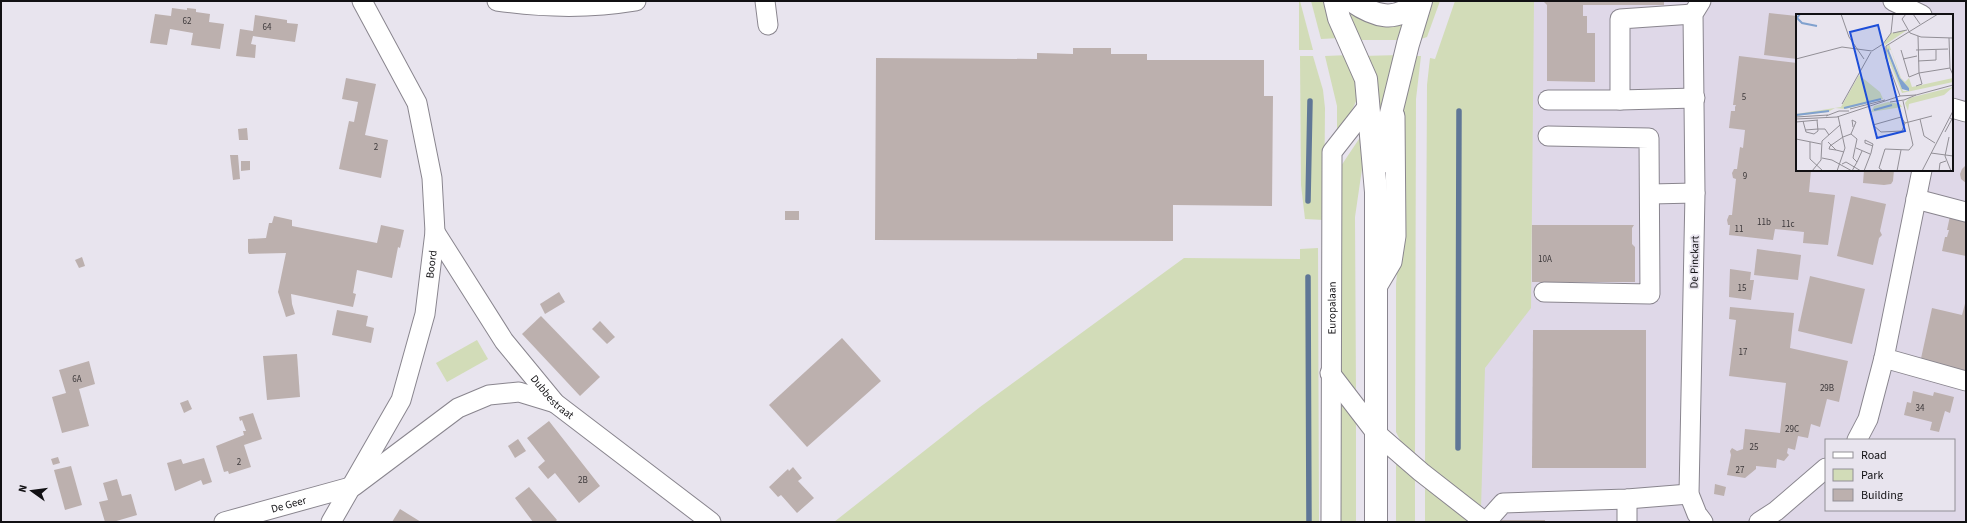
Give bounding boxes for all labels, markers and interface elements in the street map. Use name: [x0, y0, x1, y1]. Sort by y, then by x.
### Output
inset map: [1796, 14, 1953, 171]
house number: 62: [183, 15, 192, 28]
house number: 64: [263, 21, 272, 34]
house number: 5: [1742, 91, 1747, 104]
house number: 2: [374, 141, 379, 154]
house number: 9: [1743, 170, 1748, 183]
house number: 11b: [1757, 216, 1771, 229]
house number: 11c: [1781, 218, 1795, 231]
house number: 11: [1735, 223, 1743, 236]
street label: De Pinckart: [1687, 235, 1702, 289]
street label: Boord: [422, 249, 441, 279]
house number: 10A: [1538, 253, 1552, 266]
street label: Europalaan: [1325, 282, 1340, 334]
house number: 15: [1738, 282, 1747, 295]
house number: 17: [1739, 346, 1748, 359]
street label: Dubbestraat: [527, 372, 577, 423]
house number: 6A: [72, 373, 82, 386]
house number: 29B: [1820, 382, 1834, 395]
house number: 34: [1916, 402, 1925, 415]
house number: 29C: [1785, 423, 1799, 436]
legend: [1825, 439, 1955, 511]
house number: 25: [1750, 441, 1759, 454]
text: Road: [1861, 447, 1887, 464]
house number: 2: [237, 456, 242, 469]
house number: 27: [1736, 464, 1745, 477]
text: Park: [1861, 467, 1883, 484]
north arrow: [12, 471, 52, 511]
house number: 2B: [578, 474, 588, 487]
text: N: [15, 483, 31, 494]
text: Building: [1861, 487, 1903, 504]
street label: De Geer: [269, 493, 308, 517]

